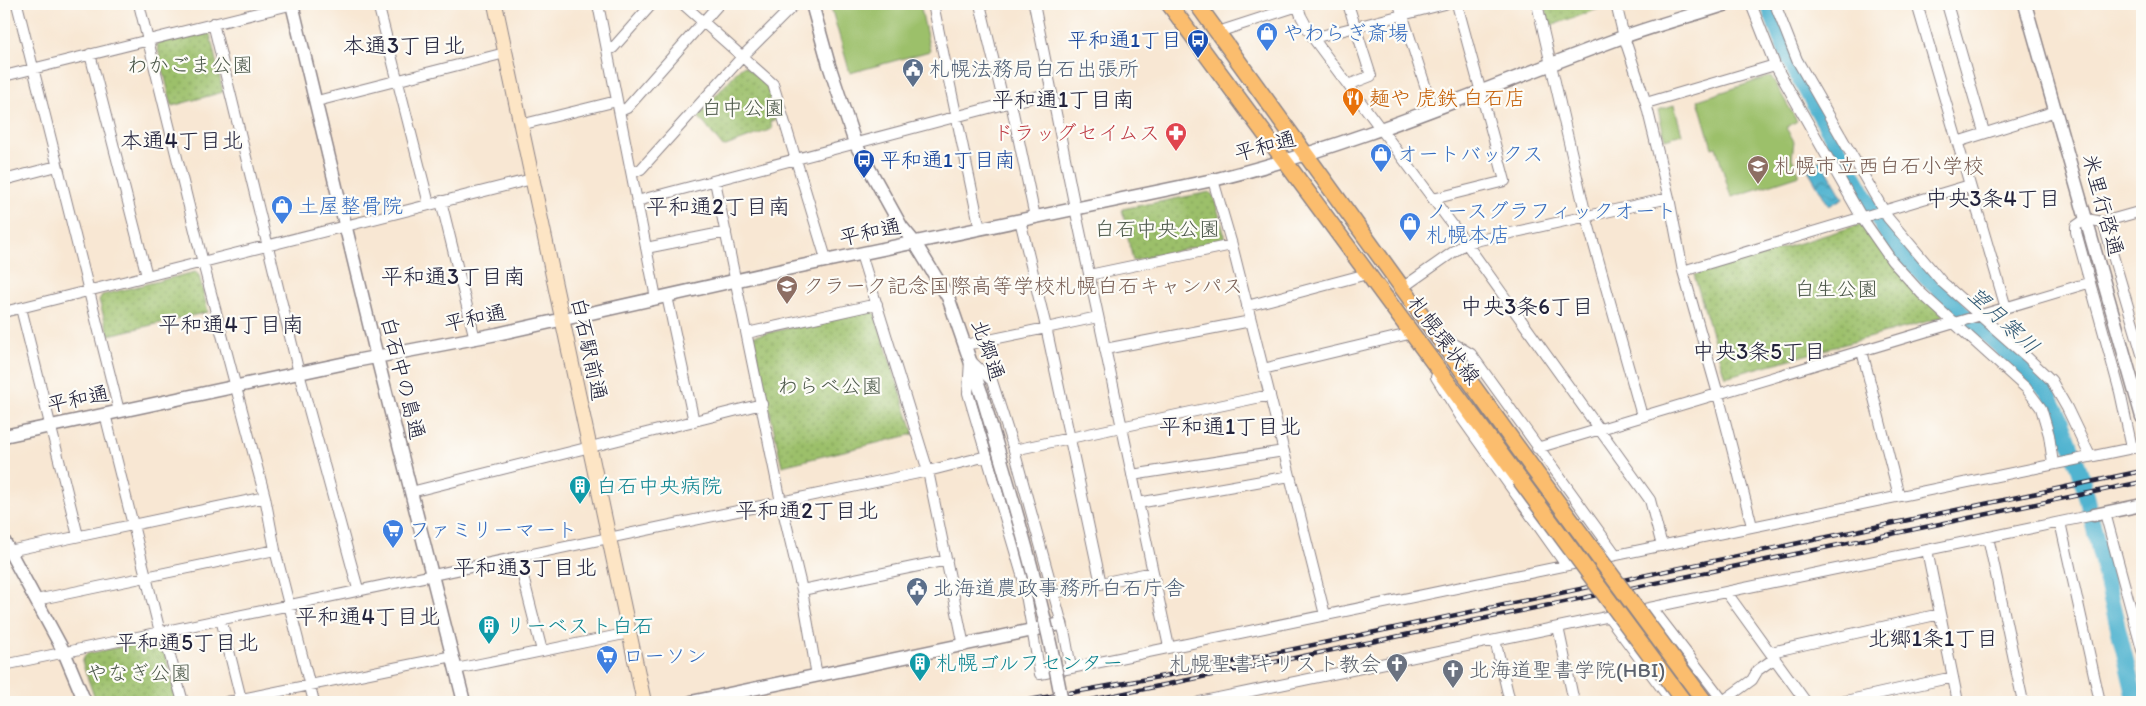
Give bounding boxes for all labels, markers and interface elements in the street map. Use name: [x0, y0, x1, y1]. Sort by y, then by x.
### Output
place label: やわらぎ斎場: [1283, 20, 1409, 45]
shop icon: やわらぎ斎場: [1255, 21, 1279, 52]
place label: 平和通1丁目: [1067, 27, 1182, 52]
bus stop icon: 平和通1丁目: [1186, 28, 1210, 59]
district label: 本通3丁目北: [343, 32, 465, 59]
park label: わかごま公園: [127, 52, 253, 77]
place label: 札幌法務局白石出張所: [929, 56, 1139, 81]
public building icon: 札幌法務局白石出張所: [901, 57, 925, 88]
place label: 麺や 虎鉄 白石店: [1369, 85, 1525, 110]
district label: 平和通1丁目南: [992, 86, 1134, 113]
restaurant icon: 麺や 虎鉄 白石店: [1341, 86, 1365, 117]
park label: 白中公園: [701, 95, 785, 120]
place label: ドラッグセイムス: [993, 120, 1160, 145]
pharmacy icon: ドラッグセイムス: [1164, 121, 1188, 152]
street label: 平和通: [1231, 125, 1299, 166]
district label: 本通4丁目北: [120, 127, 244, 154]
place label: オートバックス: [1397, 141, 1544, 166]
shop icon: オートバックス: [1369, 142, 1393, 173]
place label: 平和通1丁目南: [880, 147, 1016, 172]
bus stop icon: 平和通1丁目南: [852, 148, 876, 179]
street label: 米里行啓通: [2078, 151, 2129, 259]
place label: 札幌市立西白石小学校: [1774, 153, 1984, 178]
school or university icon: 札幌市立西白石小学校: [1746, 154, 1770, 185]
district label: 中央3条4丁目: [1925, 185, 2061, 212]
place label: 土屋整骨院: [298, 193, 403, 218]
district label: 平和通2丁目南: [646, 193, 790, 220]
shop icon: 土屋整骨院: [270, 194, 294, 225]
place label: ノースグラフィックオート 札幌本店: [1426, 198, 1677, 247]
shop icon: ノースグラフィックオート 札幌本店: [1398, 211, 1422, 242]
street label: 平和通: [836, 213, 903, 250]
park label: 白石中央公園: [1094, 216, 1220, 241]
district label: 平和通3丁目南: [381, 263, 525, 290]
place label: クラーク記念国際高等学校札幌白石キャンパス: [803, 273, 1243, 298]
school or university icon: クラーク記念国際高等学校札幌白石キャンパス: [775, 274, 799, 305]
park label: 白生公園: [1794, 276, 1878, 301]
water label: 望月寒川: [1962, 280, 2045, 360]
street label: 札幌環状線: [1403, 290, 1486, 389]
district label: 中央3条6丁目: [1460, 293, 1594, 320]
street label: 白石駅前通: [566, 295, 613, 403]
street label: 平和通: [441, 299, 508, 336]
district label: 平和通4丁目南: [158, 311, 304, 338]
street label: 白石中の島通: [376, 314, 431, 442]
street label: 北郷通: [966, 316, 1011, 384]
district label: 中央3条5丁目: [1692, 338, 1826, 365]
park label: わらべ公園: [778, 373, 883, 398]
street label: 平和通: [44, 380, 111, 417]
district label: 平和通1丁目北: [1159, 413, 1301, 440]
place label: 白石中央病院: [596, 473, 722, 498]
building icon: 白石中央病院: [568, 474, 592, 505]
district label: 平和通2丁目北: [735, 497, 879, 524]
place label: ファミリーマート: [409, 517, 577, 542]
supermarket icon: ファミリーマート: [381, 518, 405, 549]
district label: 平和通3丁目北: [453, 554, 597, 581]
place label: 北海道農政事務所白石庁舎: [933, 575, 1185, 600]
public building icon: 北海道農政事務所白石庁舎: [905, 576, 929, 607]
district label: 平和通4丁目北: [295, 603, 441, 630]
place label: リーベスト白石: [505, 613, 654, 638]
building icon: リーベスト白石: [477, 614, 501, 645]
district label: 北郷1条1丁目: [1868, 625, 1998, 652]
district label: 平和通5丁目北: [115, 629, 259, 656]
place label: ローソン: [623, 643, 707, 668]
supermarket icon: ローソン: [595, 644, 619, 675]
place label: 札幌ゴルフセンター: [936, 650, 1123, 675]
building icon: 札幌ゴルフセンター: [908, 651, 932, 682]
place label: 札幌聖書キリスト教会: [1169, 651, 1381, 676]
church icon: 札幌聖書キリスト教会: [1385, 652, 1409, 683]
place label: 北海道聖書学院(HBI): [1469, 657, 1665, 682]
church icon: 北海道聖書学院(HBI): [1441, 658, 1465, 689]
park label: やなぎ公園: [87, 660, 192, 685]

